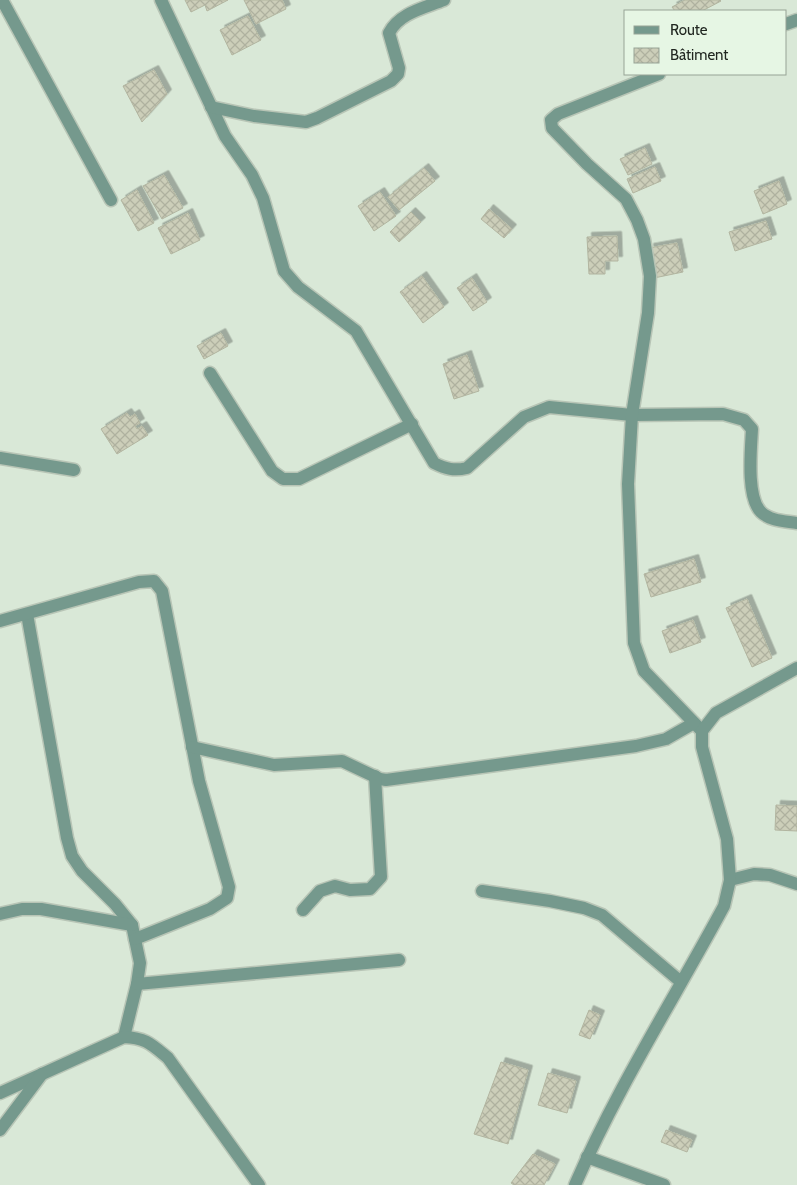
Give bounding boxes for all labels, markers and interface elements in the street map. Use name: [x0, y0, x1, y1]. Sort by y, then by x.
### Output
legend: [624, 10, 787, 75]
text: Route: [670, 21, 708, 39]
text: Bâtiment: [670, 46, 728, 64]

